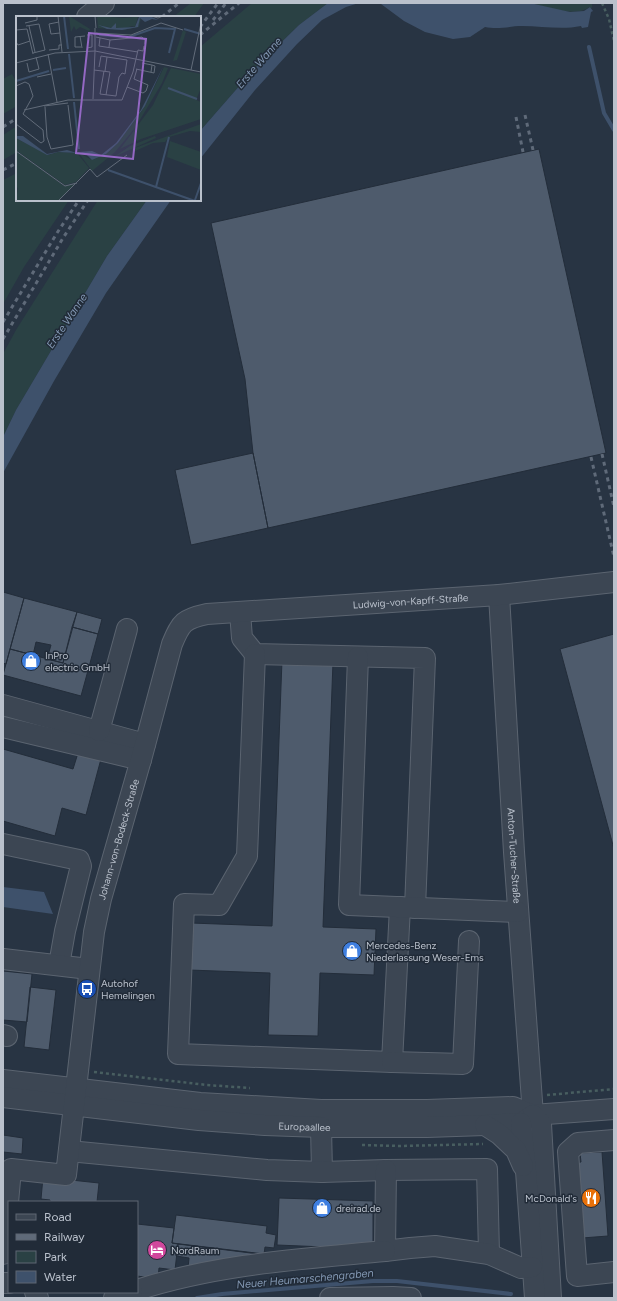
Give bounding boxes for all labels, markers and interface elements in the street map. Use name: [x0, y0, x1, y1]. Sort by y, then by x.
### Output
inset map: [16, 16, 201, 201]
water label: Erste Wanne: [233, 35, 285, 91]
water label: Erste Wanne: [44, 291, 90, 351]
street label: Ludwig-von-Kapff-Straße: [352, 590, 469, 611]
place label: InPro electric GmbH: [45, 649, 110, 674]
shop icon: InPro electric GmbH: [20, 650, 42, 672]
street label: Johann-von-Bodeck-Straße: [95, 777, 142, 901]
street label: Anton-Tucher-Straße: [505, 807, 524, 904]
place label: Mercedes-Benz Niederlassung Weser-Ems: [366, 939, 484, 964]
shop icon: Mercedes-Benz Niederlassung Weser-Ems: [341, 940, 363, 962]
place label: Autohof Hemelingen: [101, 977, 155, 1002]
bus stop icon: Autohof Hemelingen: [76, 978, 98, 1000]
street label: Europaallee: [278, 1119, 331, 1134]
restaurant icon: McDonald's: [580, 1187, 602, 1209]
place label: McDonald's: [525, 1192, 577, 1205]
shop icon: dreirad.de: [311, 1197, 333, 1219]
legend: [8, 1201, 138, 1293]
place label: dreirad.de: [336, 1202, 381, 1215]
text: Road: [44, 1210, 72, 1224]
text: Railway: [44, 1230, 85, 1244]
hotel icon: NordRaum: [146, 1239, 168, 1261]
place label: NordRaum: [171, 1244, 219, 1257]
text: Park: [44, 1250, 67, 1264]
water label: Neuer Heumarschengraben: [236, 1267, 374, 1291]
text: Water: [44, 1270, 76, 1284]

